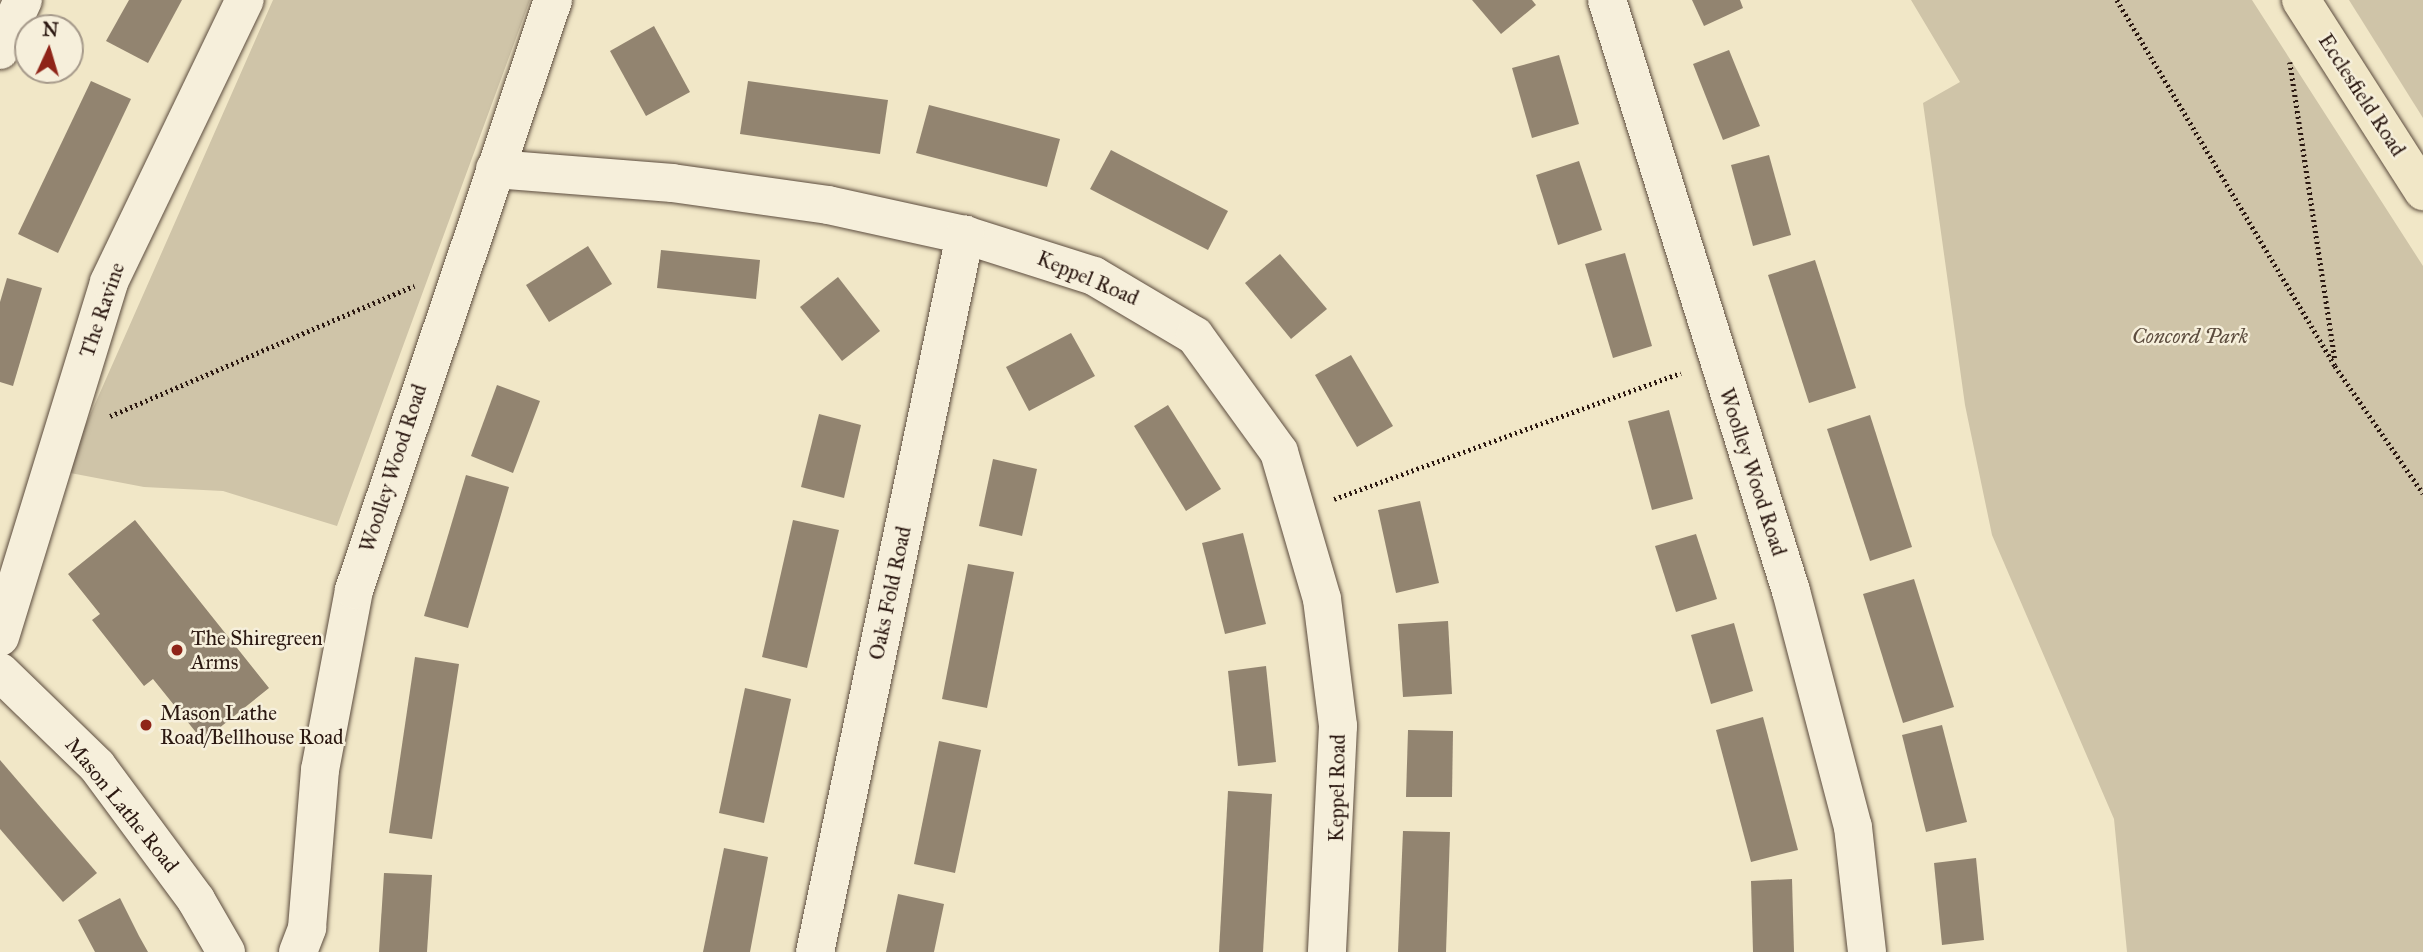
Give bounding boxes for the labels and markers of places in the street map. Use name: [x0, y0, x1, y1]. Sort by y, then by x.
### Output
place label: The Shiregreen Arms: [191, 625, 323, 675]
marker: The Shiregreen Arms: [169, 642, 185, 658]
place label: Mason Lathe Road/Bellhouse Road: [160, 700, 344, 750]
marker: Mason Lathe Road/Bellhouse Road: [138, 717, 154, 733]

